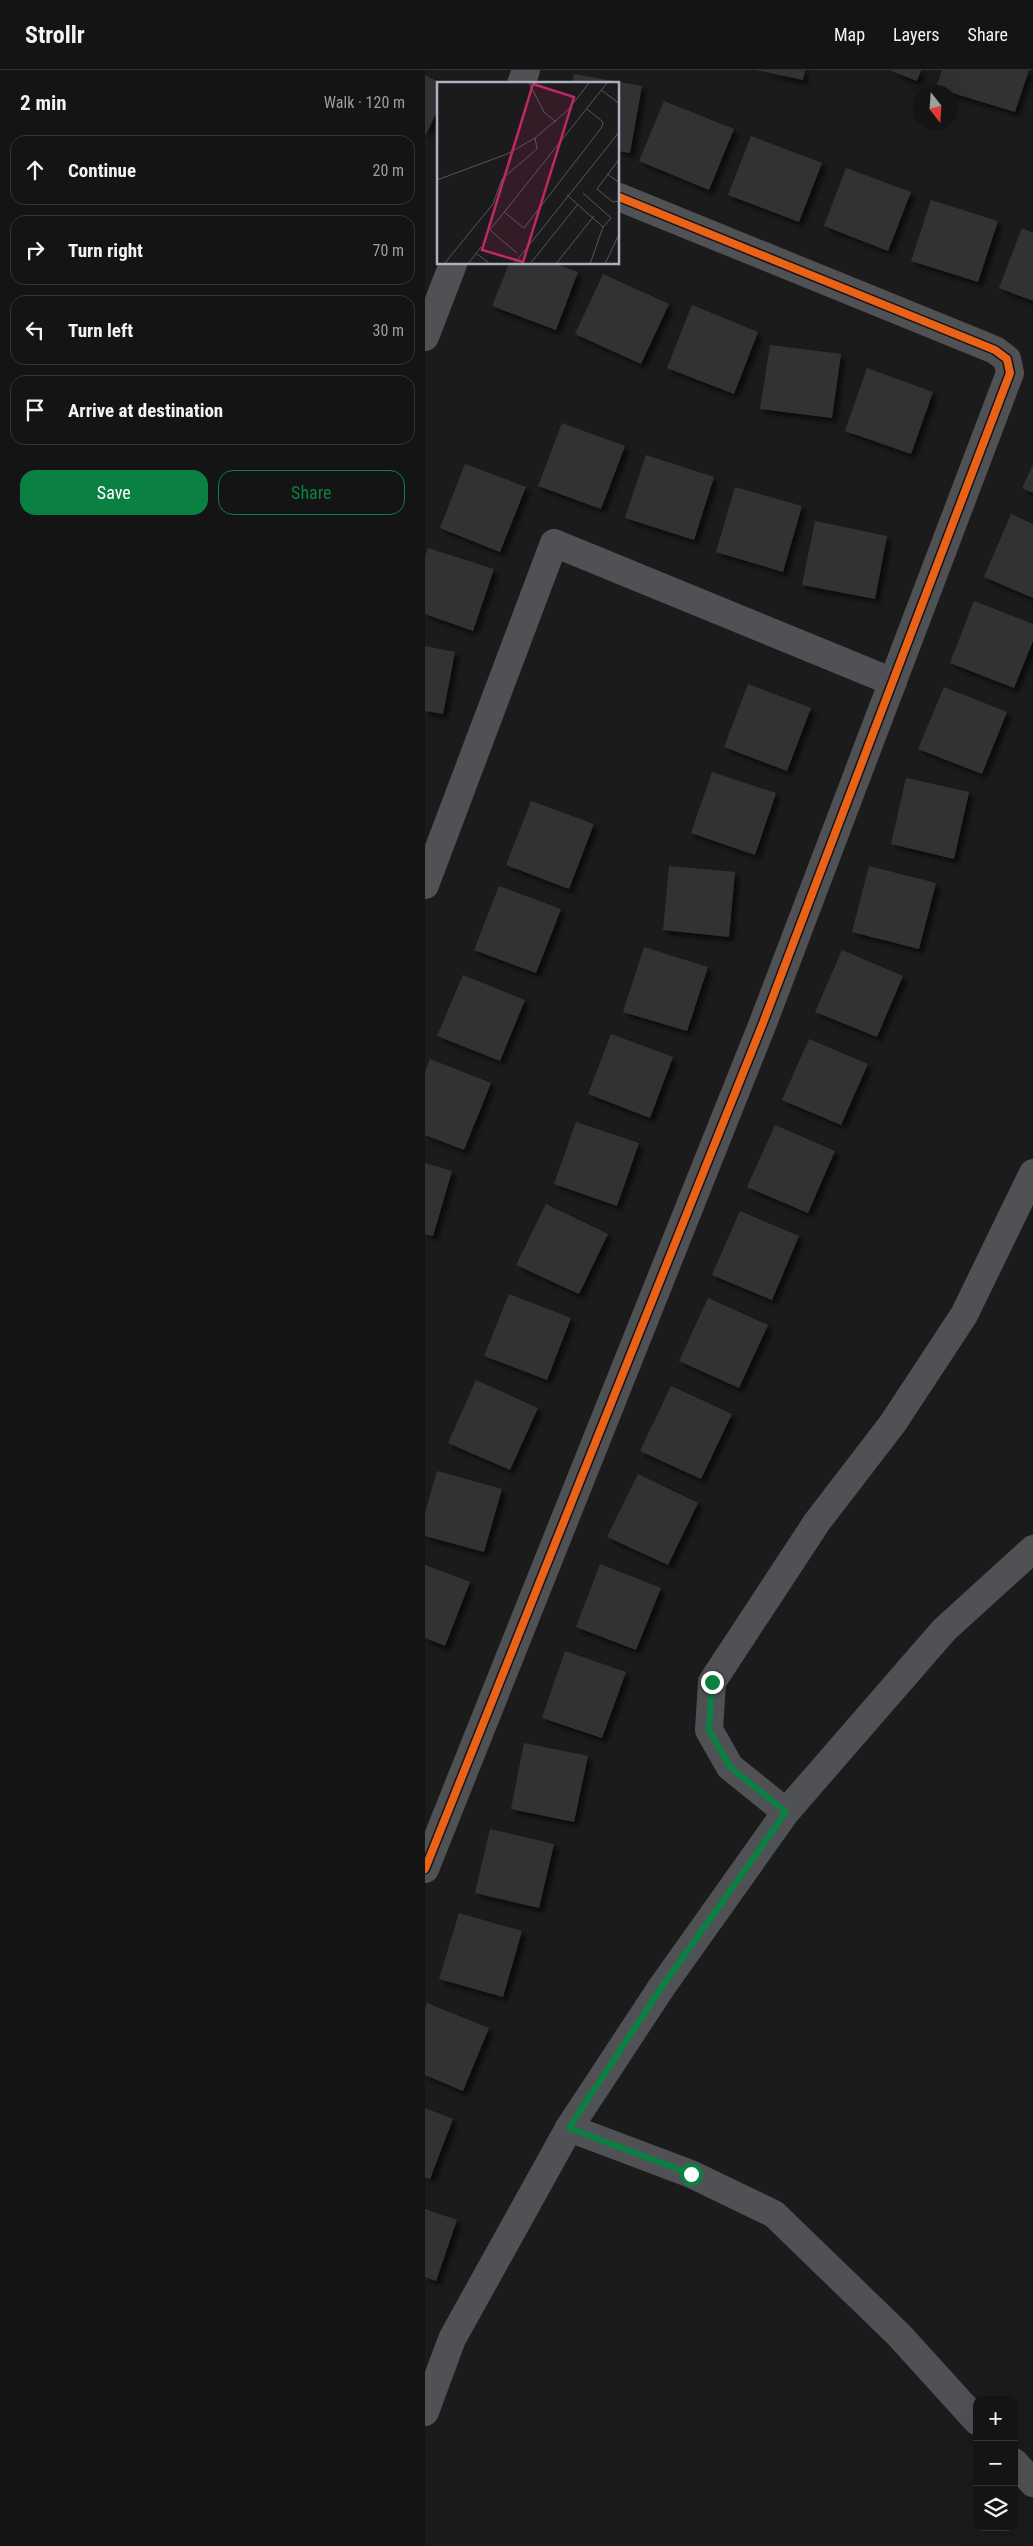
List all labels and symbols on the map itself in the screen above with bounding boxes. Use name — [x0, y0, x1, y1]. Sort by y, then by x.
inset map — [437, 82, 620, 265]
north arrow — [913, 85, 958, 130]
route end — [701, 1671, 724, 1694]
route start — [680, 2163, 703, 2186]

